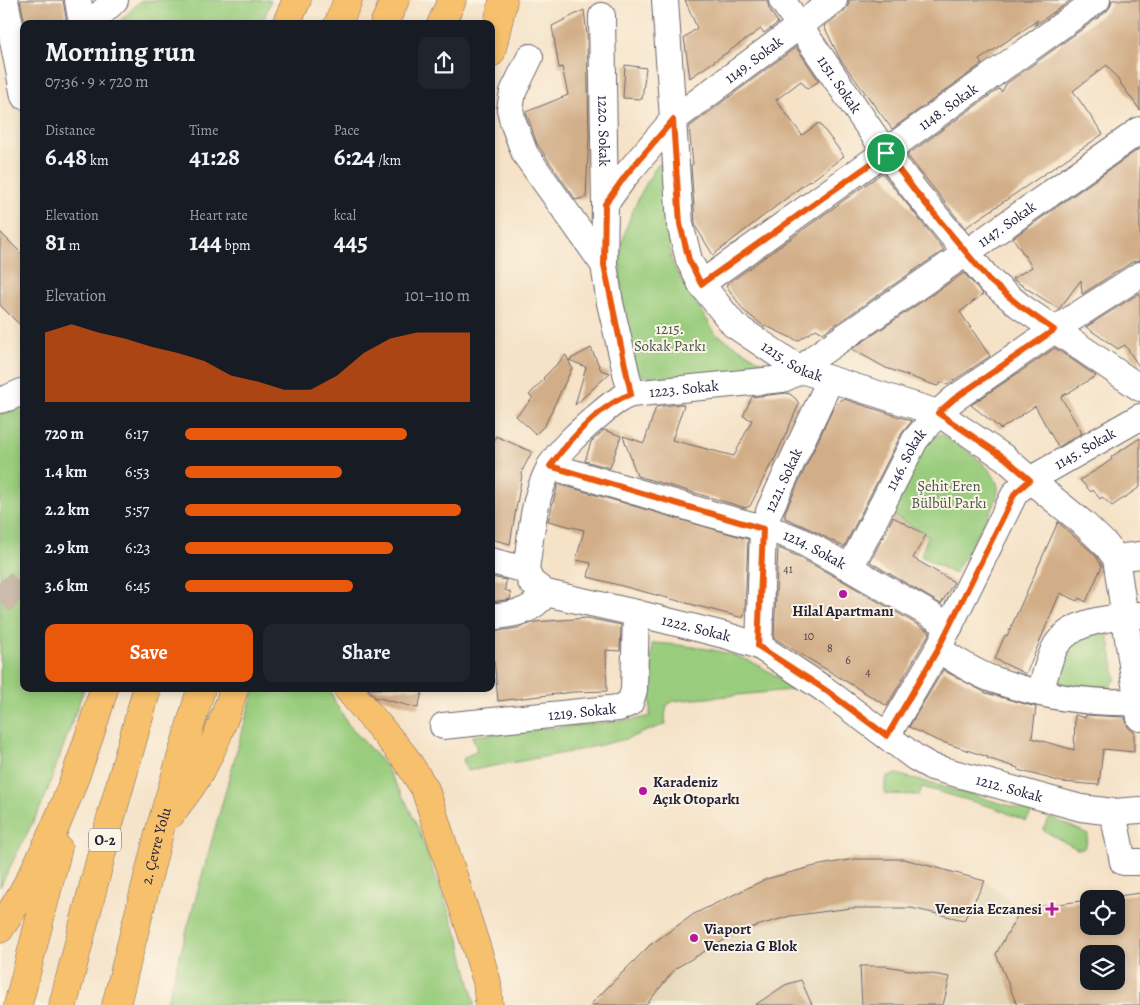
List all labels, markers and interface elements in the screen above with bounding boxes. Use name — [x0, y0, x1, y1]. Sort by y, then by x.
street label: 1149. Sokak — [721, 31, 787, 88]
text: Morning run — [45, 33, 195, 71]
button: share — [418, 37, 470, 89]
street label: 1151. Sokak — [813, 51, 866, 118]
text: 07:36 · 9 × 720 m — [45, 71, 149, 93]
street label: 1148. Sokak — [914, 78, 982, 135]
street label: 1220. Sokak — [593, 95, 614, 167]
text: Distance — [45, 121, 95, 140]
text: Time — [189, 121, 218, 140]
text: Pace — [334, 121, 360, 140]
pin — [865, 132, 907, 174]
icon: arrive — [872, 139, 900, 167]
text: 6.48 — [45, 140, 87, 174]
text: 41:28 — [189, 140, 240, 174]
text: 6:24 — [334, 140, 375, 174]
text: km — [87, 151, 109, 170]
text: /km — [375, 151, 401, 170]
street label: 1147. Sokak — [973, 196, 1041, 252]
text: Elevation — [45, 206, 99, 225]
text: Heart rate — [189, 206, 248, 225]
text: kcal — [334, 206, 356, 225]
text: 81 — [45, 225, 66, 259]
text: 144 — [189, 225, 222, 259]
text: 445 — [334, 225, 368, 259]
text: m — [66, 236, 80, 255]
text: bpm — [222, 236, 251, 255]
text: Elevation — [45, 285, 106, 307]
text: 101–110 m — [405, 285, 470, 307]
park label: 1215. Sokak Parkı — [634, 319, 706, 356]
street label: 1215. Sokak — [757, 336, 826, 386]
street label: 1223. Sokak — [648, 375, 720, 402]
text: 720 m — [45, 423, 84, 445]
text: 6:17 — [125, 423, 148, 445]
street label: 1145. Sokak — [1051, 423, 1120, 474]
street label: 1146. Sokak — [881, 424, 931, 494]
street label: 1221. Sokak — [760, 444, 807, 516]
text: 1.4 km — [45, 461, 87, 483]
text: 6:53 — [125, 461, 150, 483]
park label: Şehit Eren Bülbül Parkı — [911, 476, 987, 513]
text: 2.2 km — [45, 499, 89, 521]
text: 5:57 — [125, 499, 149, 521]
street label: 1214. Sokak — [780, 525, 850, 574]
text: 2.9 km — [45, 537, 89, 559]
text: 6:23 — [125, 537, 150, 559]
house number: 41 — [783, 561, 793, 577]
text: 3.6 km — [45, 575, 88, 597]
text: 6:45 — [125, 575, 150, 597]
marker: Hilal Apartmanı — [837, 588, 849, 600]
place label: Hilal Apartmanı — [792, 601, 894, 621]
street label: 1222. Sokak — [660, 610, 733, 646]
button: Save — [45, 624, 253, 682]
button: Share — [263, 624, 470, 682]
house number: 10 — [804, 628, 814, 644]
house number: 8 — [827, 640, 833, 656]
house number: 6 — [845, 652, 851, 668]
house number: 4 — [865, 664, 871, 680]
street label: 1219. Sokak — [547, 698, 618, 725]
street label: 1212. Sokak — [974, 770, 1046, 807]
place label: Karadeniz Açık Otoparkı — [652, 772, 740, 809]
marker: Karadeniz Açık Otoparkı — [637, 785, 649, 797]
street label: 2. Çevre Yolu — [136, 804, 176, 887]
road number: O-2 — [89, 828, 121, 852]
map controls — [1080, 890, 1125, 990]
button: locate — [1080, 890, 1125, 935]
place label: Venezia Eczanesi — [934, 899, 1043, 919]
marker: Venezia Eczanesi — [1046, 903, 1058, 915]
place label: Viaport Venezia G Blok — [703, 919, 797, 956]
marker: Viaport Venezia G Blok — [688, 932, 700, 944]
button: layers — [1080, 945, 1125, 990]

